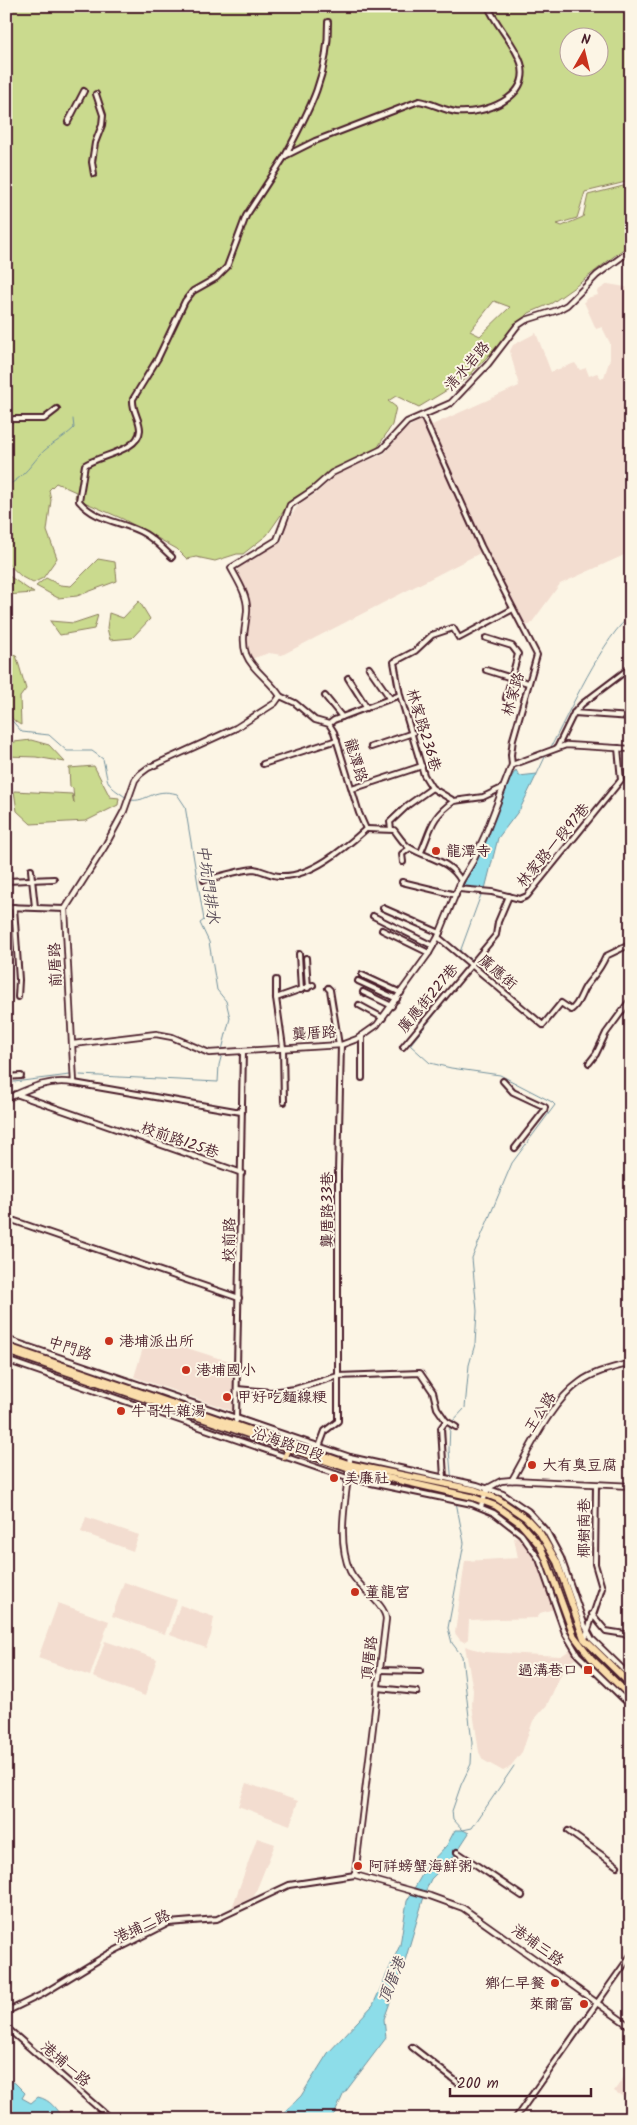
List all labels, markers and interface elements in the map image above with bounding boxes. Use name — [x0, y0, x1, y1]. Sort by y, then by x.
north arrow — [560, 28, 610, 78]
text: N — [580, 29, 592, 52]
street label: 清水岩路 — [439, 336, 496, 397]
street label: 林家路 — [496, 669, 532, 719]
street label: 林家路236巷 — [399, 686, 447, 775]
street label: 龍潭路 — [337, 735, 373, 785]
street label: 林家路一段97巷 — [511, 798, 596, 893]
place label: 龍潭寺 — [446, 840, 491, 864]
water label: 中坑門排水 — [190, 843, 226, 927]
marker: 龍潭寺 — [430, 845, 442, 857]
street label: 前厝路 — [43, 942, 69, 988]
street label: 廣應街 — [472, 949, 522, 996]
street label: 廣應街227巷 — [392, 959, 465, 1039]
street label: 龔厝路 — [291, 1020, 337, 1048]
street label: 校前路125巷 — [137, 1116, 222, 1166]
street label: 龔厝路33巷 — [316, 1171, 340, 1249]
street label: 校前路 — [218, 1217, 242, 1263]
street label: 中門路 — [44, 1330, 95, 1368]
place label: 港埔派出所 — [119, 1330, 194, 1354]
marker: 港埔派出所 — [103, 1335, 115, 1347]
place label: 港埔國小 — [196, 1359, 256, 1383]
marker: 港埔國小 — [180, 1364, 192, 1376]
place label: 甲好吃麵線粳 — [237, 1386, 327, 1410]
street label: 王公路 — [519, 1387, 563, 1438]
marker: 甲好吃麵線粳 — [221, 1391, 233, 1403]
place label: 牛哥牛雜湯 — [131, 1400, 206, 1424]
marker: 牛哥牛雜湯 — [115, 1405, 127, 1417]
street label: 沿海路四段 — [248, 1421, 327, 1469]
place label: 大有臭豆腐 — [542, 1454, 617, 1478]
marker: 大有臭豆腐 — [526, 1459, 538, 1471]
place label: 美廉社 — [344, 1467, 389, 1491]
marker: 美廉社 — [328, 1472, 340, 1484]
street label: 椰樹南巷 — [573, 1498, 597, 1558]
place label: 董龍宮 — [365, 1581, 410, 1605]
marker: 董龍宮 — [349, 1586, 361, 1598]
street label: 頂厝路 — [355, 1634, 385, 1682]
place label: 過溝巷口 — [518, 1659, 578, 1683]
marker: 過溝巷口 — [582, 1664, 594, 1676]
place label: 阿祥螃蟹海鮮粥 — [368, 1855, 473, 1879]
marker: 阿祥螃蟹海鮮粥 — [352, 1860, 364, 1872]
street label: 港埔二路 — [110, 1904, 175, 1950]
street label: 港埔三路 — [506, 1918, 569, 1973]
water label: 頂厝港 — [372, 1952, 414, 2008]
place label: 鄉仁早餐 — [485, 1972, 545, 1996]
marker: 鄉仁早餐 — [549, 1977, 561, 1989]
place label: 萊爾富 — [529, 1993, 574, 2017]
marker: 萊爾富 — [578, 1998, 590, 2010]
street label: 港埔一路 — [35, 2036, 96, 2093]
scale bar — [450, 2065, 591, 2097]
text: 200 m — [457, 2072, 499, 2096]

